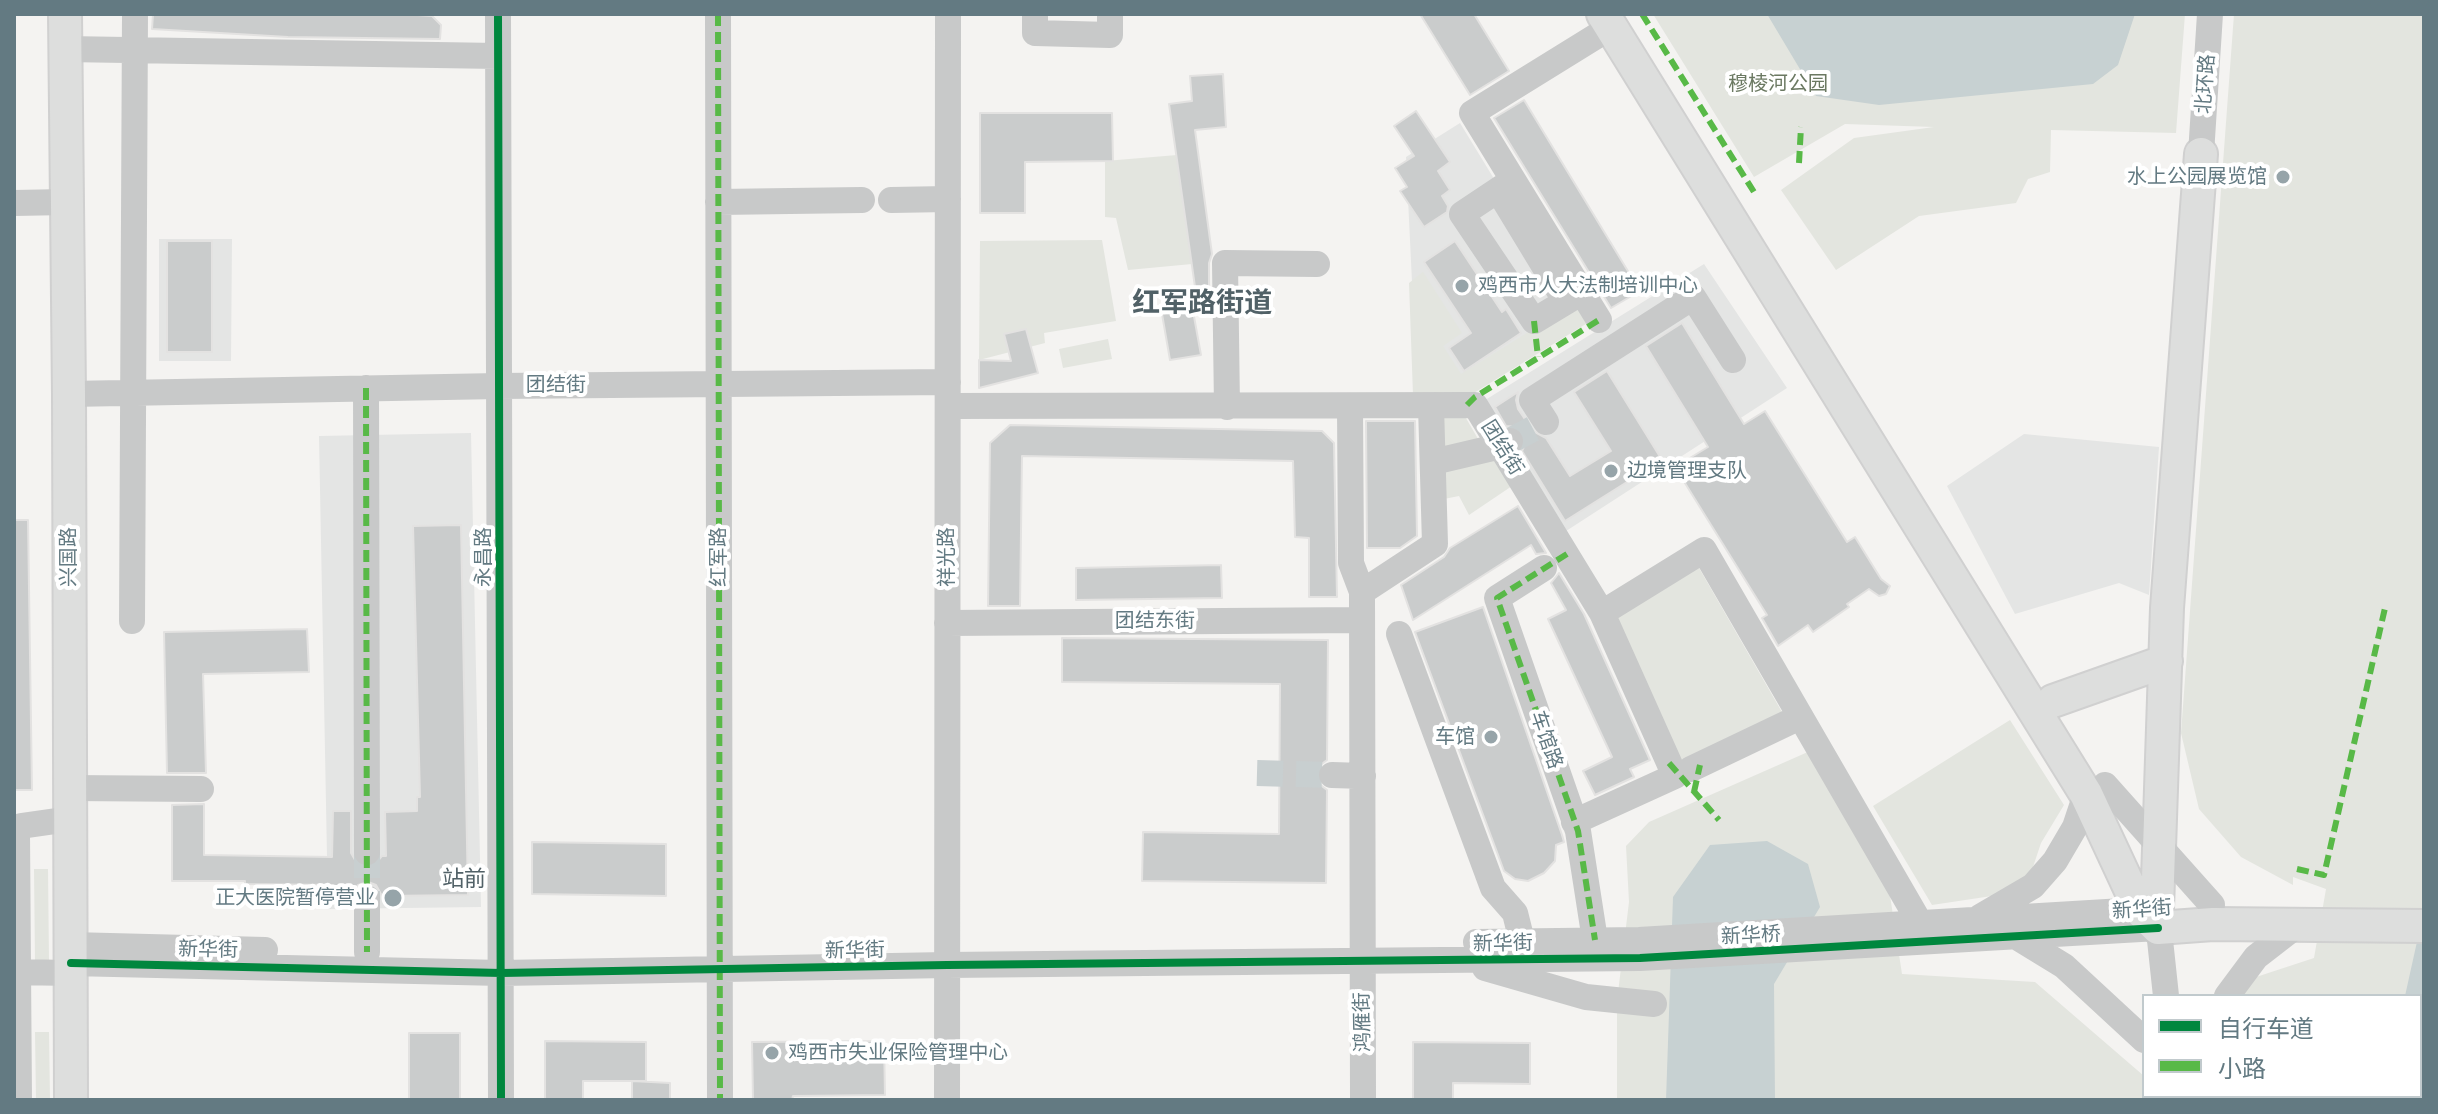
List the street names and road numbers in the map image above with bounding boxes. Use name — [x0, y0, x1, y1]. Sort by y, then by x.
street label: 北环路 — [2192, 53, 2220, 115]
street label: 团结街 — [526, 373, 586, 397]
street label: 团结街 — [1476, 416, 1528, 480]
street label: 兴国路 — [57, 527, 81, 587]
street label: 永昌路 — [472, 527, 496, 587]
street label: 红军路 — [707, 527, 731, 587]
street label: 祥光路 — [935, 527, 959, 587]
street label: 团结东街 — [1115, 609, 1195, 633]
street label: 车馆路 — [1525, 708, 1567, 772]
street label: 新华街 — [2111, 896, 2173, 924]
street label: 新华桥 — [1720, 922, 1782, 950]
street label: 新华街 — [1473, 931, 1533, 957]
street label: 新华街 — [178, 937, 238, 963]
street label: 新华街 — [825, 938, 885, 964]
street label: 鸿雁街 — [1350, 992, 1376, 1052]

